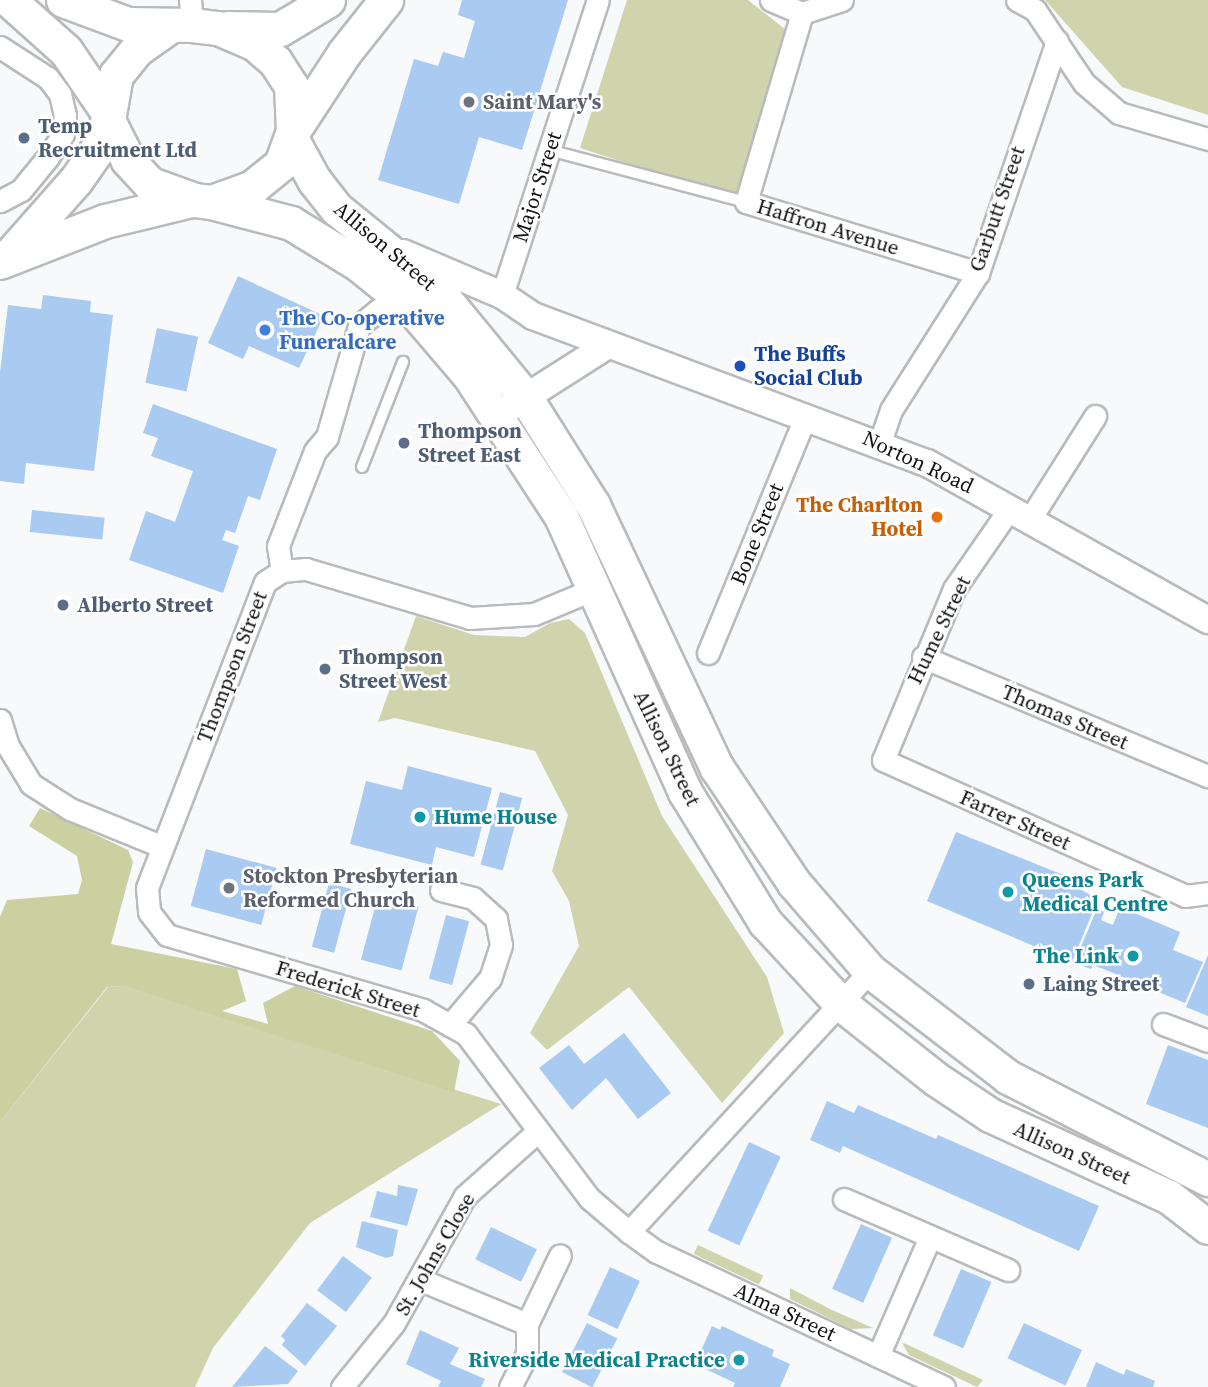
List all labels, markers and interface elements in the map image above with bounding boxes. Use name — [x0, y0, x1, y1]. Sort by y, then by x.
place label: Saint Mary's — [483, 89, 601, 115]
marker: Saint Mary's — [461, 94, 477, 110]
place label: Temp Recruitment Ltd — [38, 113, 197, 163]
street label: Major Street — [507, 129, 567, 245]
marker: Temp Recruitment Ltd — [16, 130, 32, 146]
street label: Garbutt Street — [964, 143, 1030, 275]
street label: Haffron Avenue — [754, 193, 902, 261]
street label: Allison Street — [329, 196, 441, 296]
place label: The Co-operative Funeralcare — [279, 305, 445, 355]
marker: The Co-operative Funeralcare — [257, 322, 273, 338]
place label: The Buffs Social Club — [754, 341, 863, 391]
marker: The Buffs Social Club — [732, 358, 748, 374]
place label: Thompson Street East — [418, 418, 522, 468]
street label: Norton Road — [858, 425, 978, 499]
marker: Thompson Street East — [396, 435, 412, 451]
street label: Bone Street — [725, 480, 789, 588]
place label: The Charlton Hotel — [796, 492, 923, 542]
marker: The Charlton Hotel — [929, 509, 945, 525]
street label: Hume Street — [902, 572, 976, 688]
street label: Thompson Street — [192, 588, 272, 746]
place label: Alberto Street — [77, 592, 213, 618]
marker: Alberto Street — [55, 597, 71, 613]
place label: Thompson Street West — [339, 644, 448, 694]
marker: Thompson Street West — [317, 661, 333, 677]
street label: Thomas Street — [998, 679, 1132, 755]
street label: Allison Street — [628, 686, 706, 810]
street label: Farrer Street — [956, 784, 1074, 856]
place label: Hume House — [434, 804, 557, 830]
marker: Hume House — [412, 809, 428, 825]
place label: Stockton Presbyterian Reformed Church — [243, 863, 458, 913]
place label: Queens Park Medical Centre — [1022, 867, 1168, 917]
marker: Stockton Presbyterian Reformed Church — [221, 880, 237, 896]
marker: Queens Park Medical Centre — [1000, 884, 1016, 900]
place label: The Link — [1033, 943, 1119, 969]
marker: The Link — [1125, 948, 1141, 964]
street label: Frederick Street — [273, 955, 423, 1023]
place label: Laing Street — [1043, 971, 1159, 997]
marker: Laing Street — [1021, 976, 1037, 992]
street label: Allison Street — [1010, 1116, 1134, 1190]
street label: St. Johns Close — [390, 1188, 480, 1320]
street label: Alma Street — [730, 1278, 840, 1346]
place label: Riverside Medical Practice — [468, 1347, 725, 1373]
marker: Riverside Medical Practice — [731, 1352, 747, 1368]

